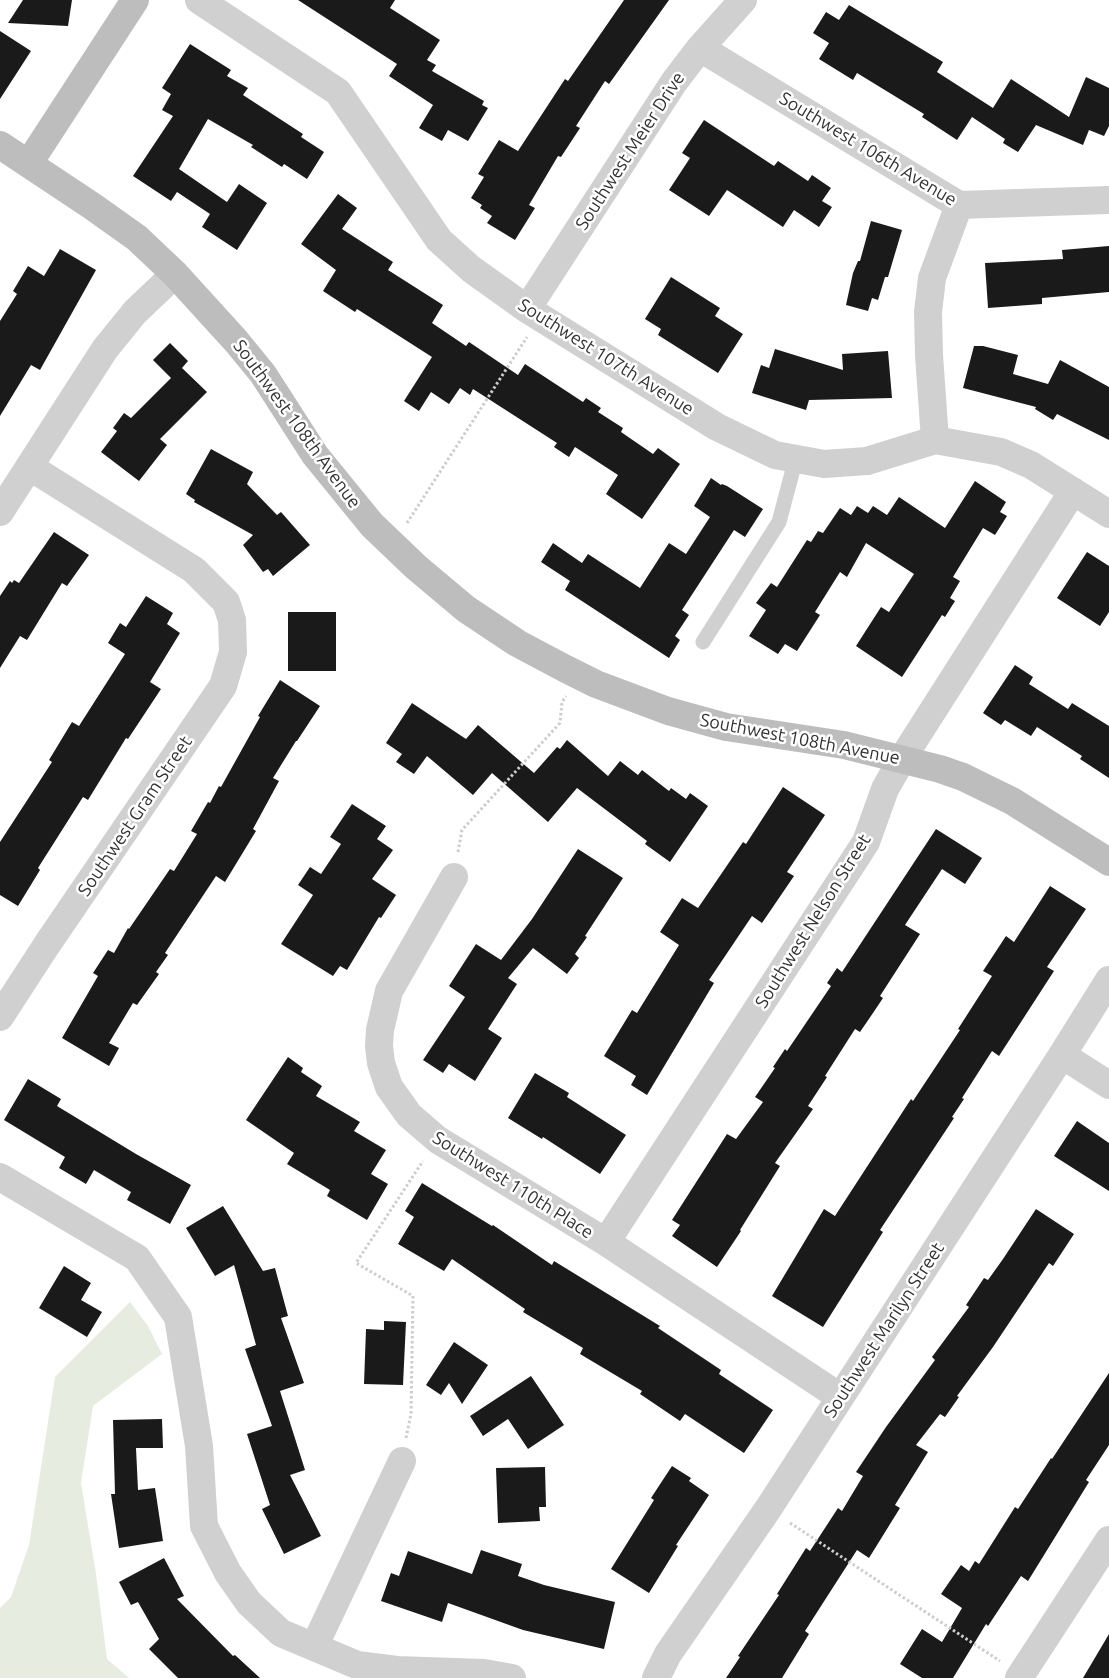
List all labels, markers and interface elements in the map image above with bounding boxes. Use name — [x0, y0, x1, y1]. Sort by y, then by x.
street label: Southwest Meier Drive — [571, 68, 689, 234]
street label: Southwest 106th Avenue — [775, 87, 961, 211]
street label: Southwest 107th Avenue — [514, 294, 698, 420]
street label: Southwest 108th Avenue — [229, 336, 365, 512]
street label: Southwest 108th Avenue — [698, 709, 902, 769]
street label: Southwest Gram Street — [73, 732, 197, 900]
street label: Southwest Nelson Street — [751, 830, 875, 1012]
street label: Southwest 110th Place — [429, 1127, 597, 1243]
street label: Southwest Marilyn Street — [819, 1238, 949, 1422]

